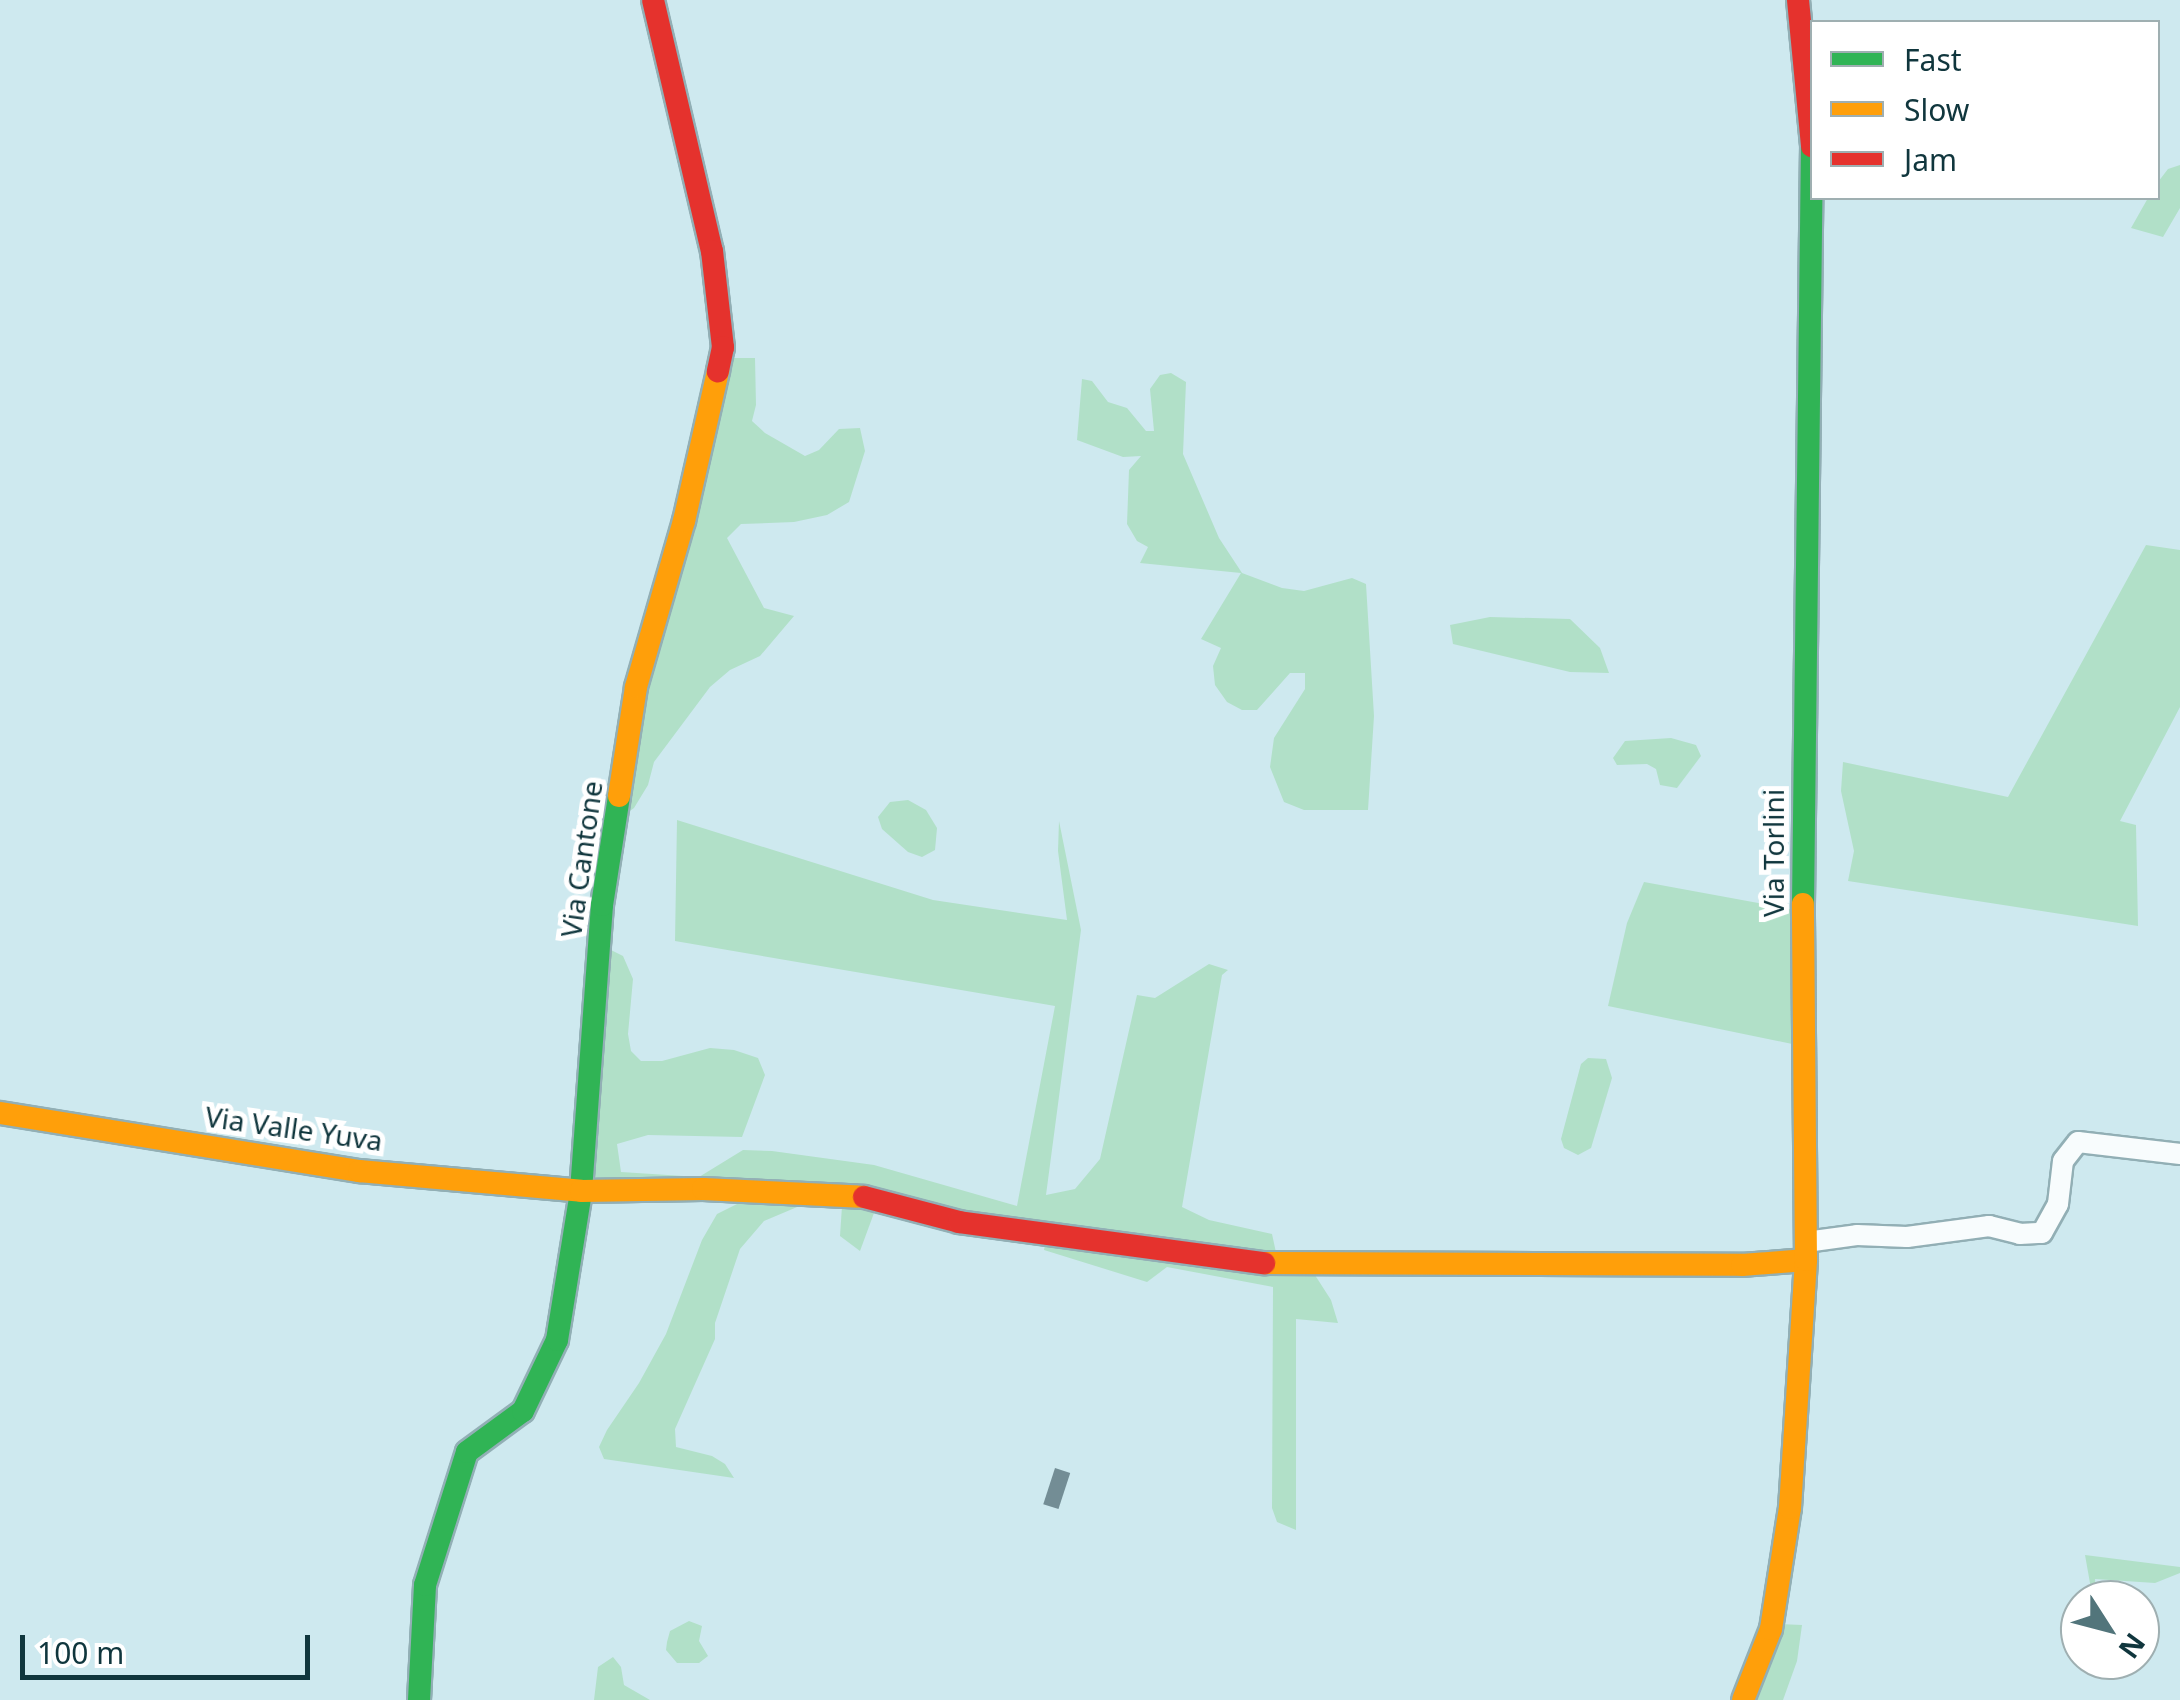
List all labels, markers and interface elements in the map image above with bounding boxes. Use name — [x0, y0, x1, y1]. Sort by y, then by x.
legend — [1810, 20, 2160, 200]
text: Fast — [1904, 39, 1962, 80]
text: Slow — [1904, 89, 1969, 130]
text: Jam — [1904, 139, 1957, 180]
street label: Via Cantone — [553, 778, 609, 940]
street label: Via Torlini — [1756, 789, 1790, 917]
street label: Via Valle Yuva — [203, 1099, 385, 1157]
north arrow — [2060, 1580, 2160, 1680]
scale bar — [25, 1615, 315, 1677]
text: N — [2111, 1626, 2155, 1667]
text: 100 m — [37, 1632, 124, 1673]

